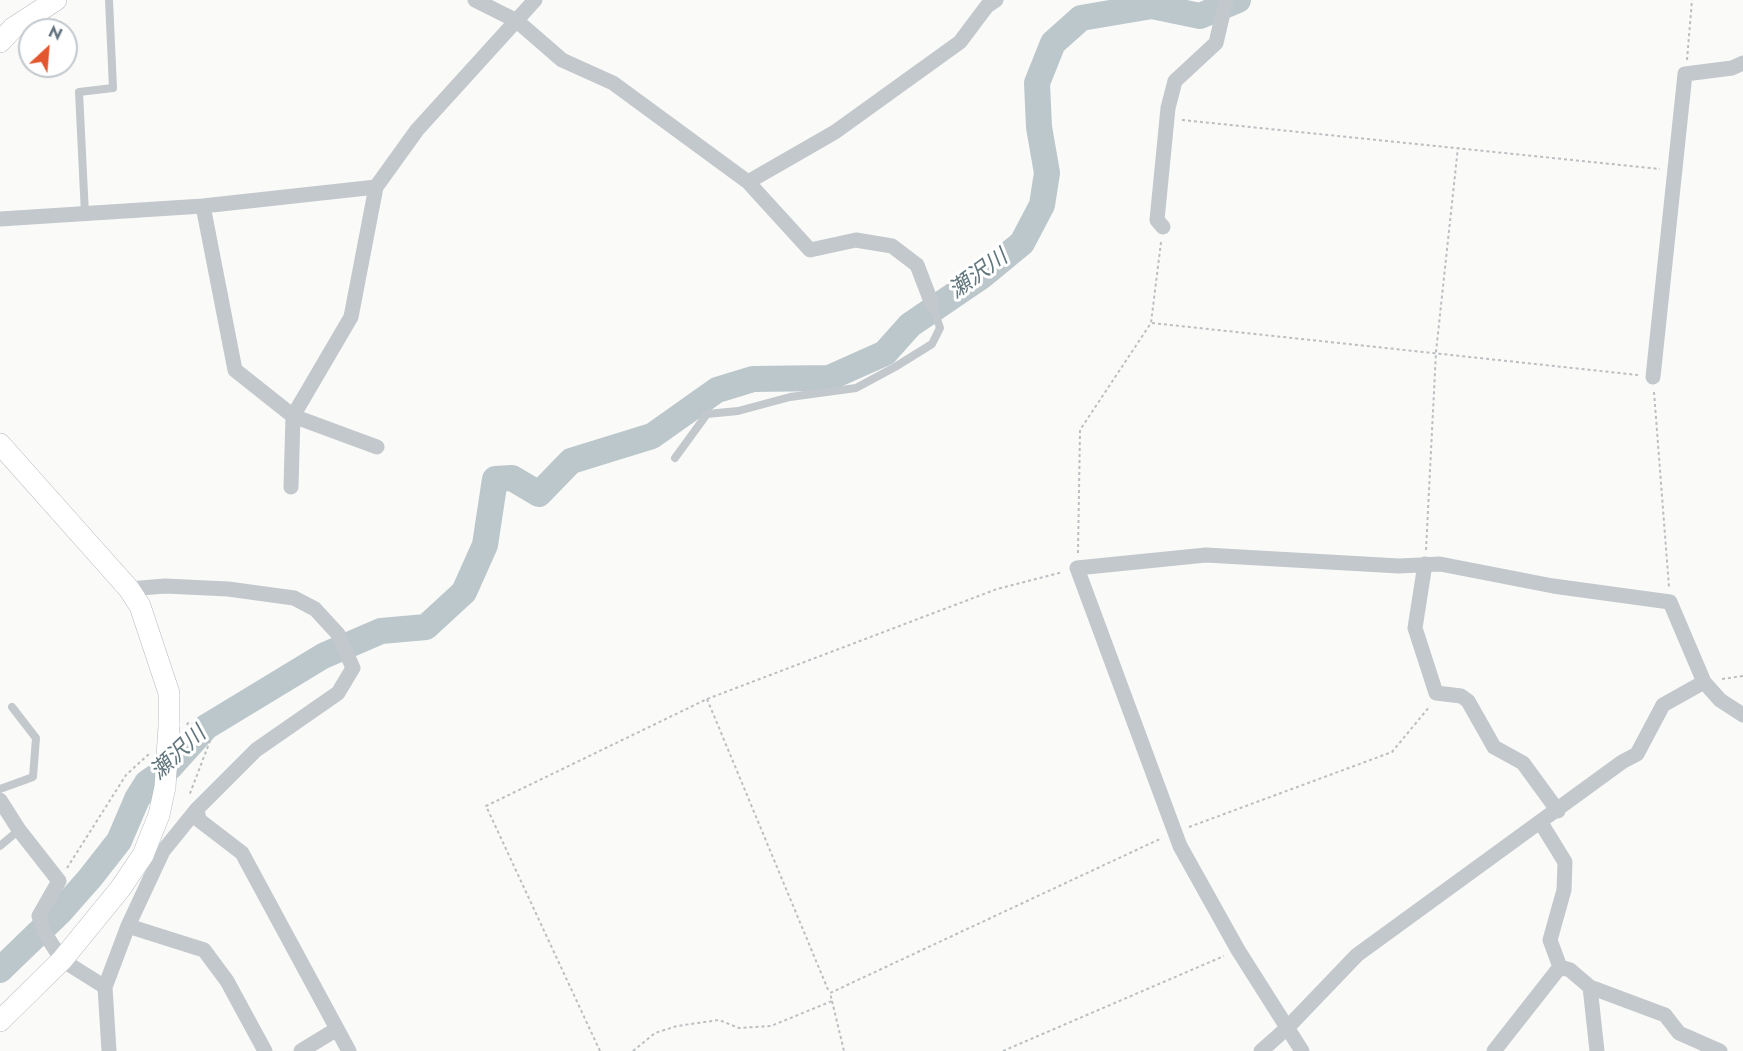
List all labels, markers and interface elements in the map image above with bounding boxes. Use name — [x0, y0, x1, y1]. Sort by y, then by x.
north arrow — [18, 18, 78, 78]
text: N — [44, 20, 66, 46]
water label: 瀬沢川 — [945, 245, 1013, 305]
water label: 瀬沢川 — [146, 722, 212, 786]

